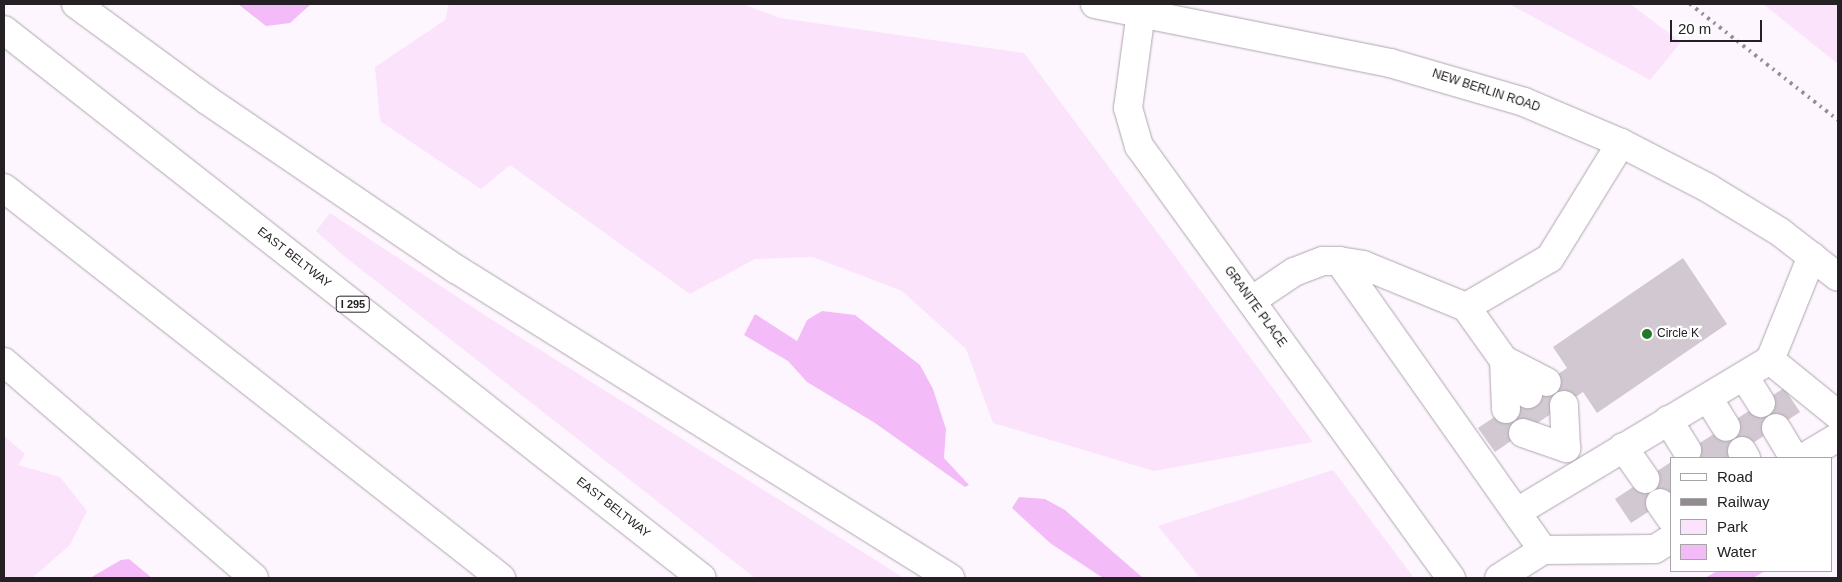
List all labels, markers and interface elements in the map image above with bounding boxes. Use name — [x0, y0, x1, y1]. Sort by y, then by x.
scale bar — [1672, 10, 1764, 42]
text: 20 m — [1678, 20, 1711, 37]
street label: NEW BERLIN ROAD — [1430, 67, 1542, 115]
street label: EAST BELTWAY — [254, 225, 334, 291]
street label: GRANITE PLACE — [1221, 264, 1289, 350]
road number: I 295 — [336, 296, 370, 312]
place label: Circle K — [1657, 327, 1699, 341]
marker: Circle K — [1641, 328, 1653, 340]
legend — [1670, 457, 1832, 572]
text: Road — [1717, 468, 1753, 485]
street label: EAST BELTWAY — [573, 475, 653, 541]
text: Railway — [1717, 493, 1770, 510]
text: Park — [1717, 518, 1748, 535]
text: Water — [1717, 543, 1756, 560]

